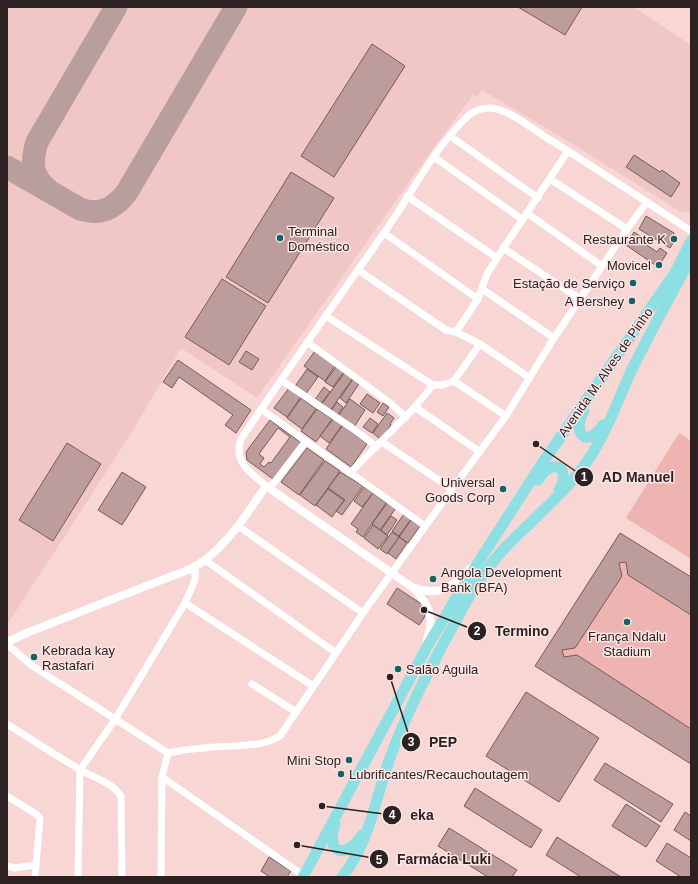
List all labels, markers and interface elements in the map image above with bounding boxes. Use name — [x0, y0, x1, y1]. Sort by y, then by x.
place label: Terminal Doméstico — [288, 224, 349, 254]
place label: Restaurante K — [583, 232, 666, 247]
marker: Terminal Doméstico — [275, 233, 285, 243]
marker: Restaurante K — [669, 234, 679, 244]
place label: Movicel — [607, 258, 651, 273]
marker: Movicel — [654, 260, 664, 270]
place label: Estação de Serviço — [513, 276, 625, 291]
marker: Estação de Serviço — [628, 278, 638, 288]
place label: A Bershey — [565, 294, 624, 309]
marker: A Bershey — [627, 296, 637, 306]
street label: Avenida M. Alves de Pinho — [555, 305, 656, 440]
callout: AD Manuel — [574, 464, 682, 490]
text: AD Manuel — [602, 469, 674, 485]
text: 1 — [581, 470, 588, 484]
place label: Universal Goods Corp — [425, 475, 495, 505]
marker: Universal Goods Corp — [498, 484, 508, 494]
place label: Angola Development Bank (BFA) — [441, 565, 562, 595]
marker: Angola Development Bank (BFA) — [428, 574, 438, 584]
marker: França Ndalu Stadium — [622, 617, 632, 627]
callout: Termino — [467, 618, 557, 644]
text: Termino — [495, 623, 549, 639]
text: 2 — [474, 624, 481, 638]
place label: França Ndalu Stadium — [588, 629, 666, 659]
place label: Kebrada kay Rastafari — [42, 643, 115, 673]
marker: Kebrada kay Rastafari — [29, 652, 39, 662]
place label: Salão Aguila — [406, 662, 479, 677]
marker: Salão Aguila — [393, 664, 403, 674]
callout: PEP — [401, 729, 465, 755]
text: PEP — [429, 734, 457, 750]
text: 3 — [408, 735, 415, 749]
place label: Mini Stop — [287, 753, 341, 768]
marker: Mini Stop — [344, 755, 354, 765]
place label: Lubrificantes/Recauchoutagem — [349, 767, 528, 782]
marker: Lubrificantes/Recauchoutagem — [336, 769, 346, 779]
callout: eka — [382, 802, 442, 828]
text: eka — [410, 807, 434, 823]
text: 4 — [389, 808, 396, 822]
callout: Farmácia Luki — [369, 846, 499, 872]
text: Farmácia Luki — [397, 851, 491, 867]
text: 5 — [376, 853, 383, 867]

